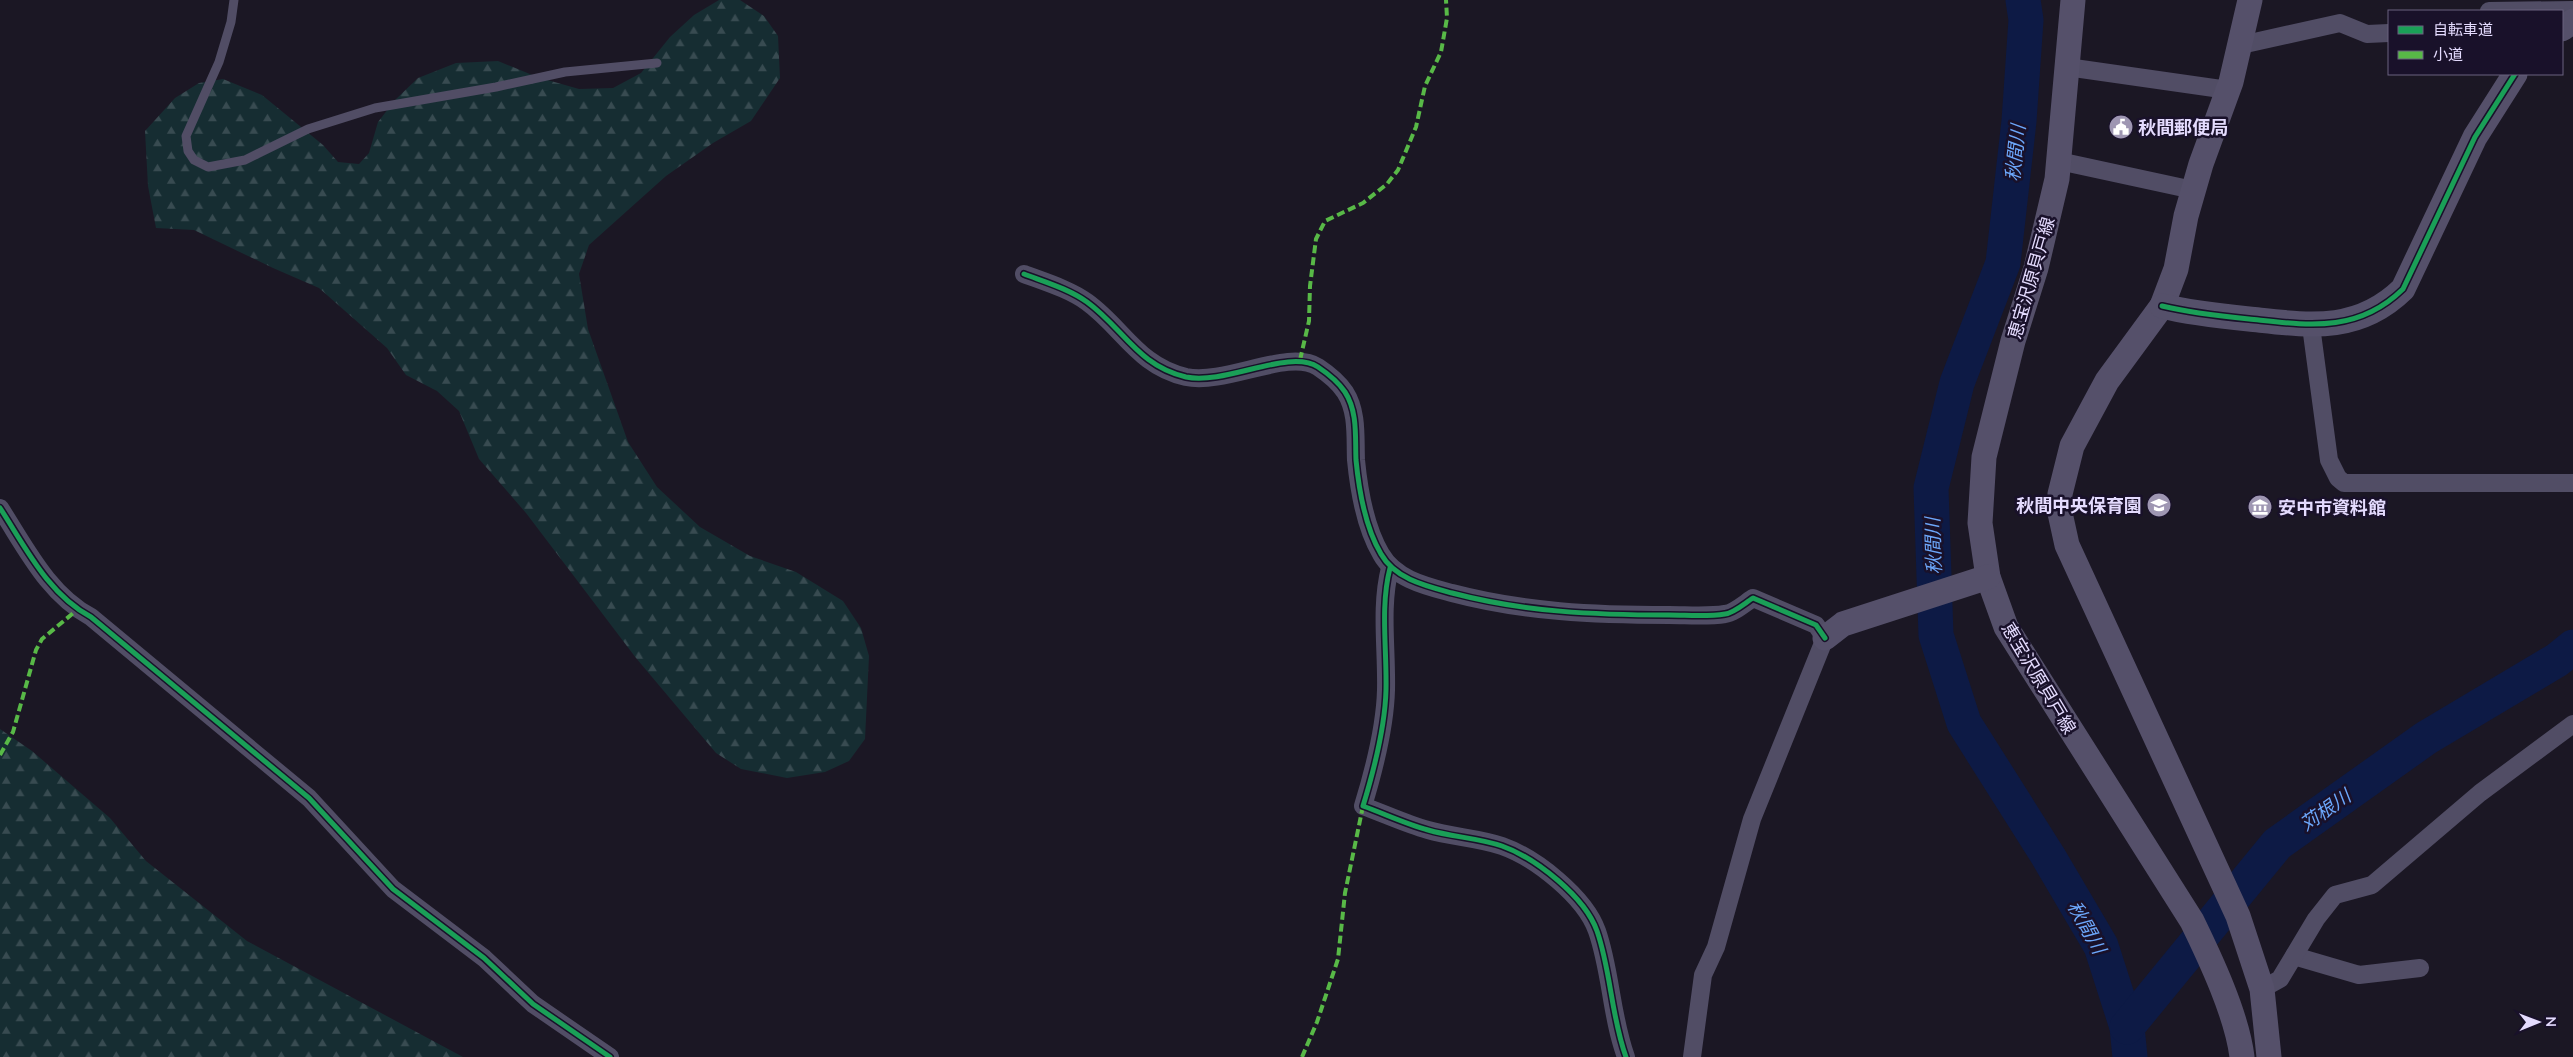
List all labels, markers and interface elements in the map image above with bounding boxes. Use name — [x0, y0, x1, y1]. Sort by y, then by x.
legend — [2388, 10, 2563, 75]
text: 自転車道 — [2433, 20, 2493, 39]
text: 小道 — [2433, 45, 2463, 64]
public building icon: 秋間郵便局 — [2108, 114, 2134, 140]
place label: 秋間郵便局 — [2138, 116, 2228, 139]
water label: 秋間川 — [2000, 121, 2030, 183]
street label: 恵宝沢原貝戸線 — [2003, 214, 2059, 342]
school or university icon: 秋間中央保育園 — [2146, 492, 2172, 518]
place label: 秋間中央保育園 — [2016, 494, 2142, 517]
museum icon: 安中市資料館 — [2247, 494, 2273, 520]
place label: 安中市資料館 — [2278, 496, 2386, 519]
water label: 秋間川 — [1920, 515, 1946, 575]
street label: 恵宝沢原貝戸線 — [1997, 618, 2081, 738]
water label: 苅根川 — [2295, 783, 2357, 836]
water label: 秋間川 — [2063, 896, 2112, 959]
north arrow — [2513, 997, 2563, 1047]
text: N — [2542, 1016, 2560, 1027]

